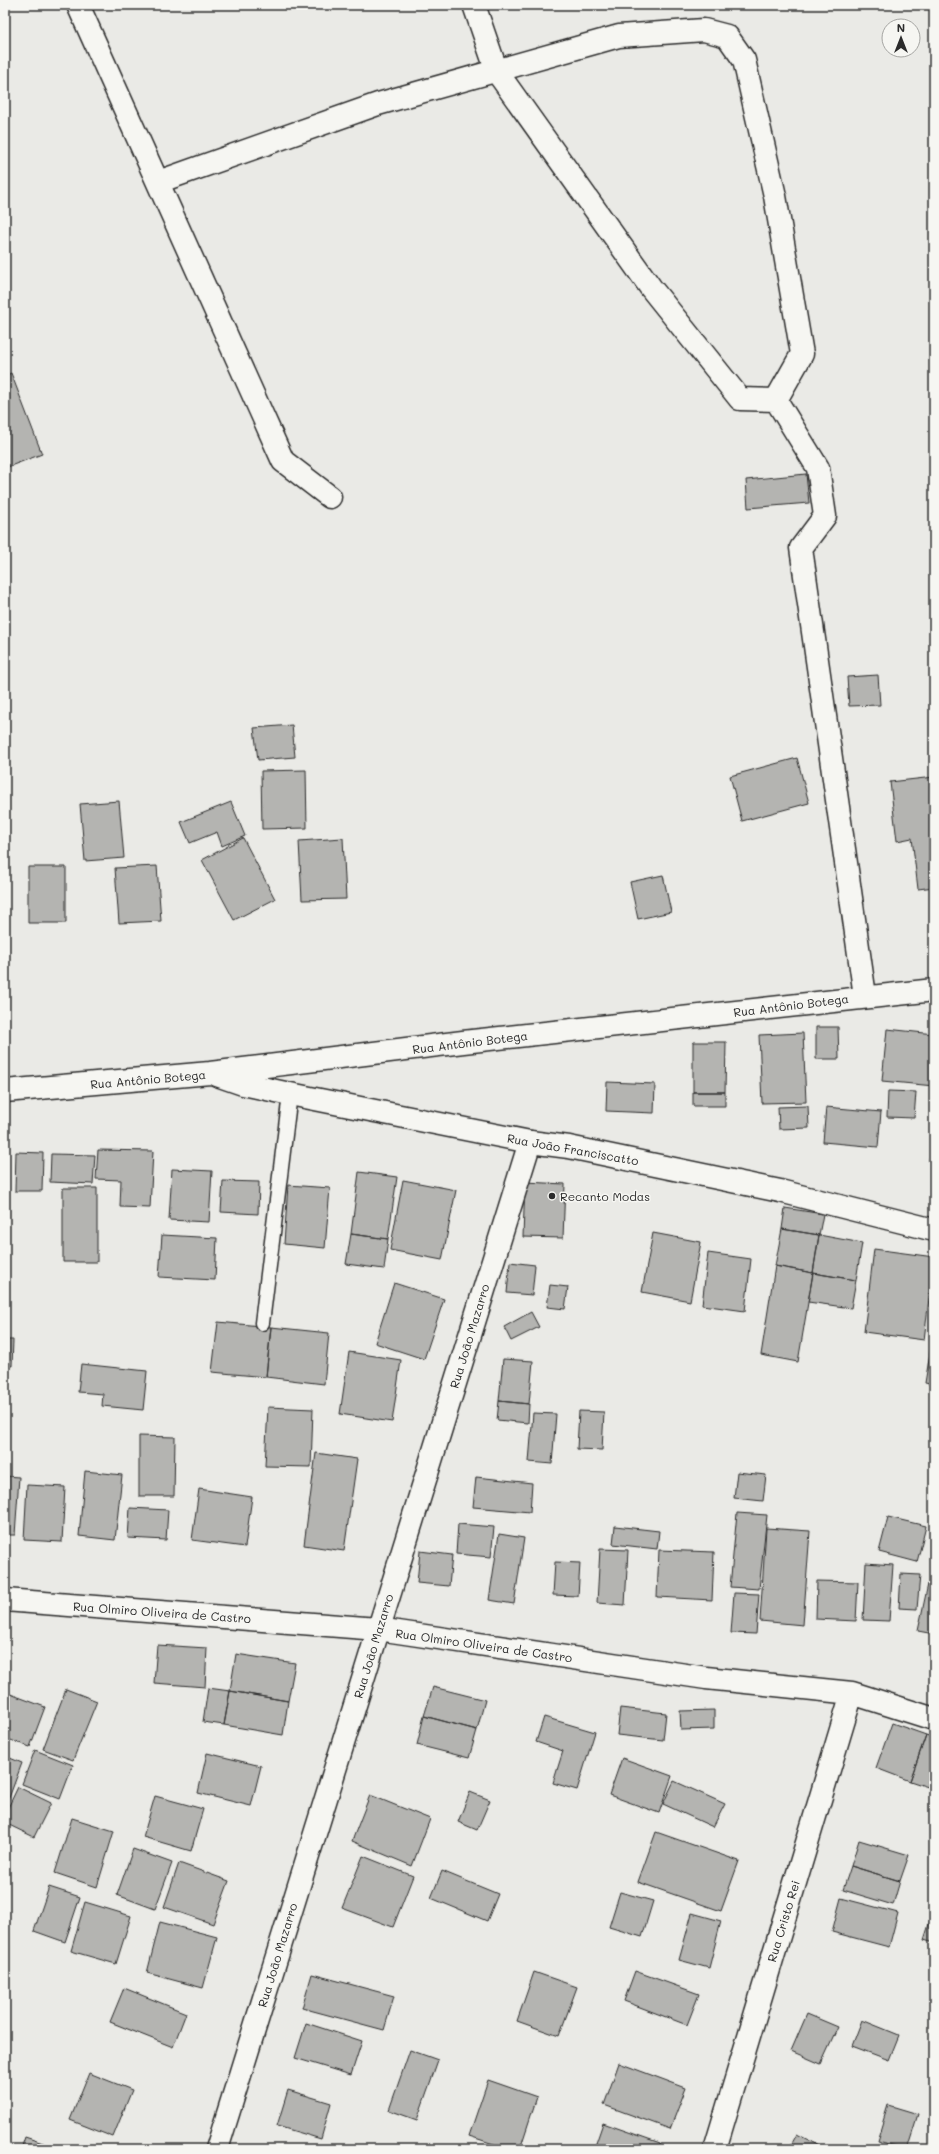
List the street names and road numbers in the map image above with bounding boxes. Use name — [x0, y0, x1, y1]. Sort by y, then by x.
street label: Rua Antônio Botega — [732, 990, 850, 1020]
street label: Rua Antônio Botega — [411, 1027, 529, 1057]
street label: Rua Antônio Botega — [90, 1066, 206, 1092]
street label: Rua João Franciscatto — [506, 1130, 640, 1168]
street label: Rua João Mazarro — [446, 1282, 492, 1390]
street label: Rua João Mazarro — [350, 1592, 396, 1700]
street label: Rua Olmiro Oliveira de Castro — [72, 1598, 252, 1626]
street label: Rua Olmiro Oliveira de Castro — [395, 1625, 573, 1665]
street label: Rua Cristo Rei — [763, 1878, 803, 1964]
street label: Rua João Mazarro — [254, 1901, 300, 2009]

